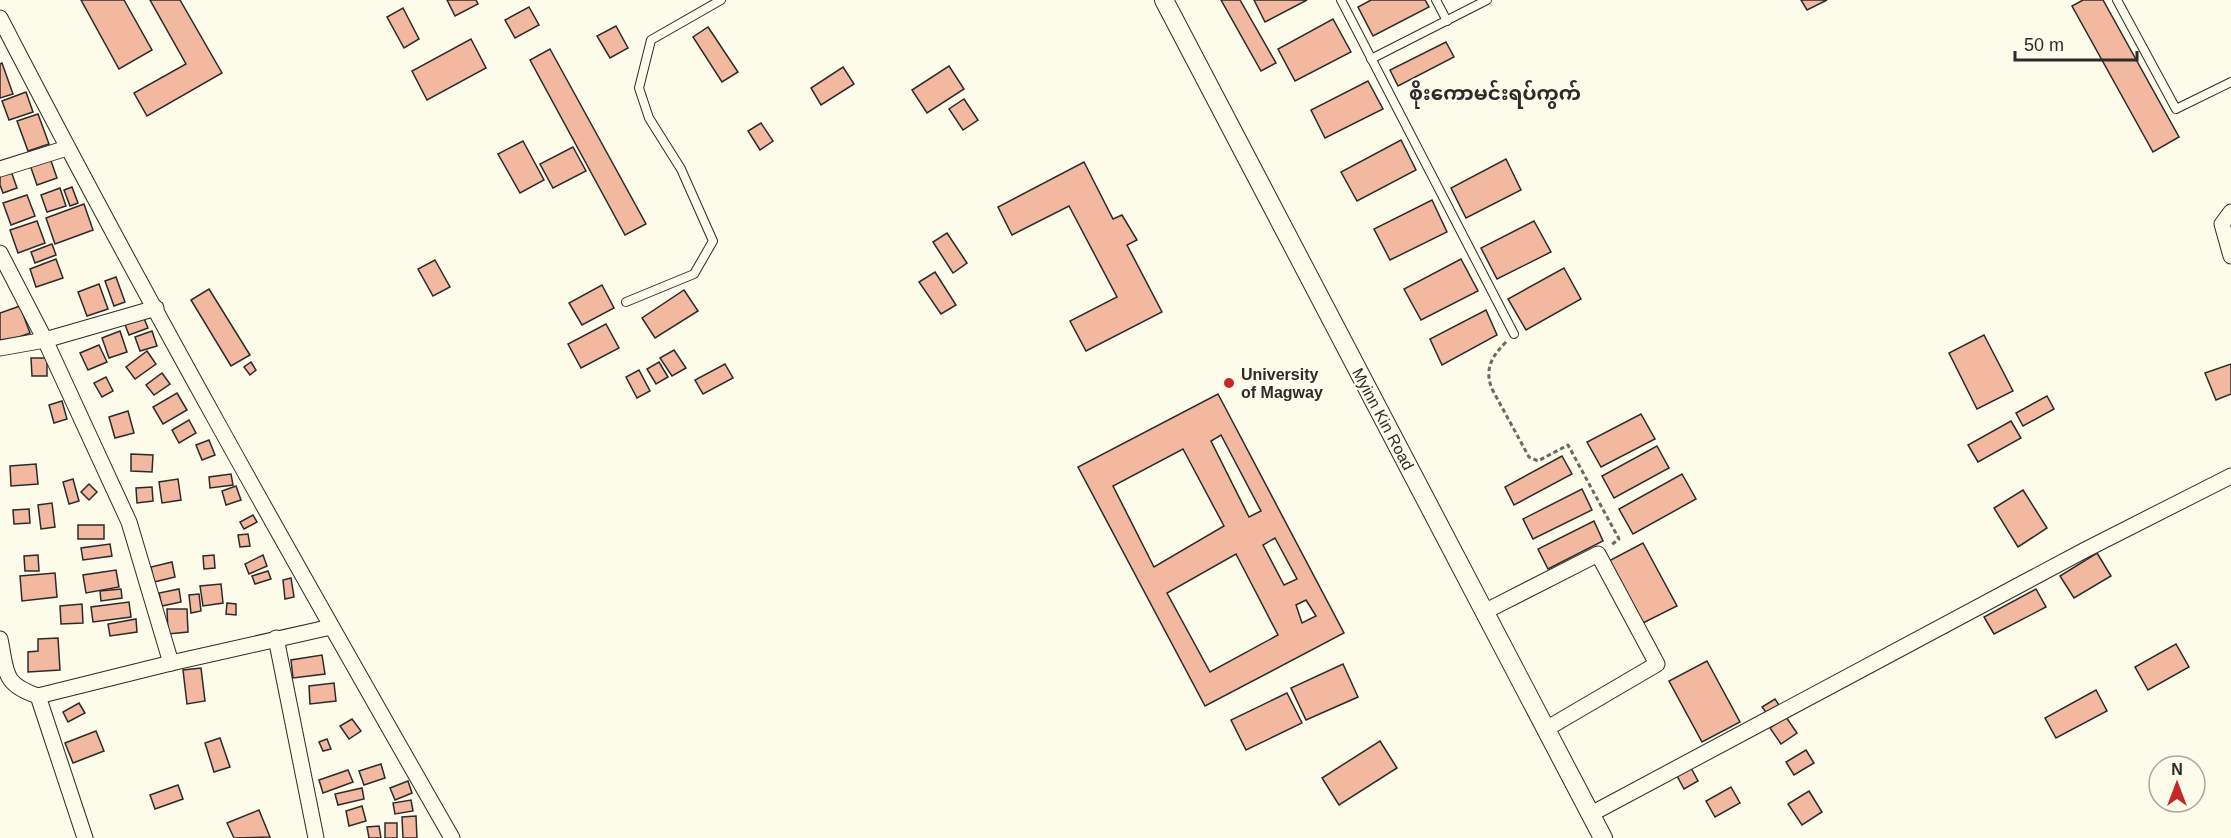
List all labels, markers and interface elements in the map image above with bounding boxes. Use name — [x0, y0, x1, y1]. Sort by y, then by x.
scale bar — [2015, 24, 2136, 62]
text: 50 m — [2024, 35, 2064, 55]
district label: စိုးကောမင်းရပ်ကွက် — [1409, 80, 1581, 109]
street label: Myinn Kin Road — [1349, 365, 1417, 473]
place label: University of Magway — [1241, 366, 1323, 401]
marker: University of Magway — [1222, 376, 1236, 390]
north arrow — [2147, 754, 2207, 814]
text: N — [2171, 761, 2183, 778]

